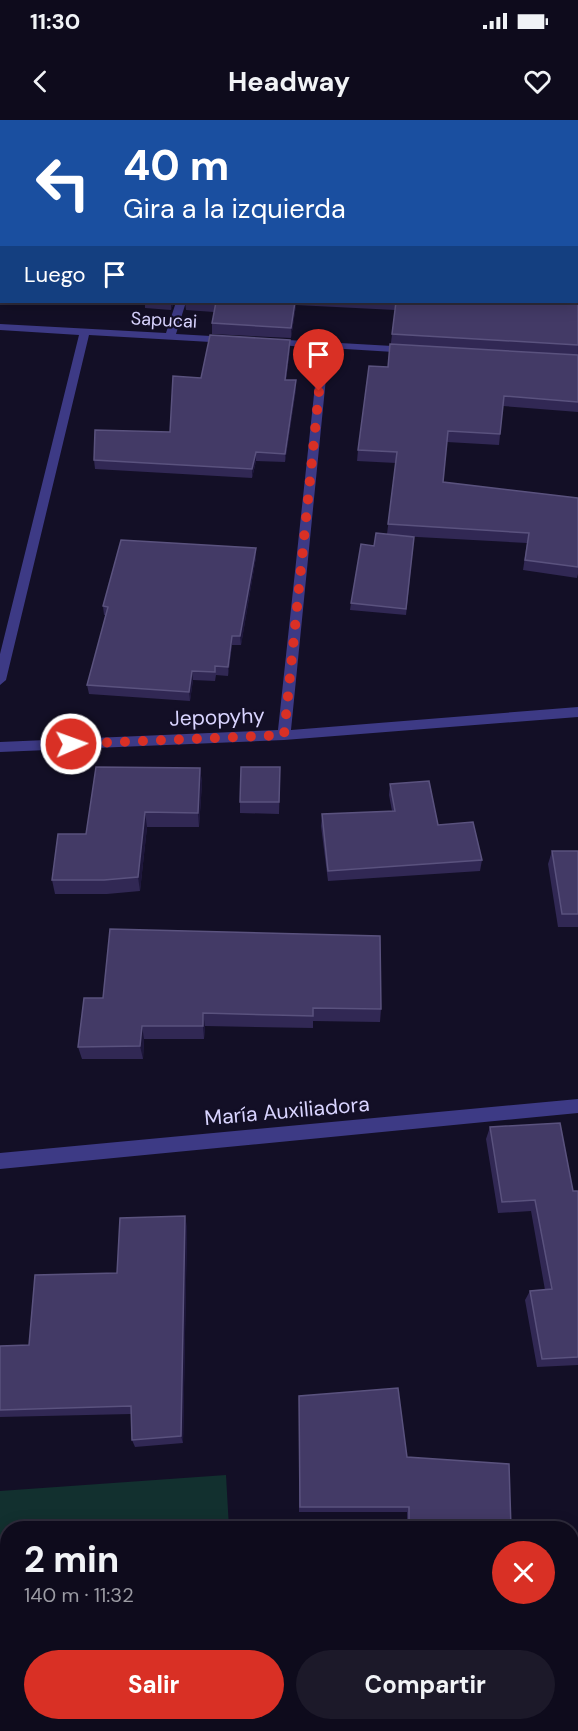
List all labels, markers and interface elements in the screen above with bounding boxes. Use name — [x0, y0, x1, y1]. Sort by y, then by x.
text: 11:30 — [30, 7, 80, 36]
text: Headway — [228, 64, 350, 99]
icon: back — [24, 65, 57, 98]
icon: heart — [521, 65, 554, 98]
text: 40 m — [123, 138, 229, 193]
icon: left — [24, 144, 102, 222]
text: Gira a la izquierda — [123, 191, 346, 226]
icon: arrive — [98, 258, 131, 291]
text: Luego — [24, 260, 86, 289]
street label: Sapucai — [130, 306, 198, 334]
pin — [293, 329, 344, 391]
icon: arrive — [302, 338, 335, 371]
street label: Jepopyhy — [169, 701, 266, 733]
position arrow — [39, 712, 103, 776]
street label: María Auxiliadora — [203, 1090, 371, 1132]
text: 2 min — [24, 1536, 119, 1583]
button: close — [492, 1541, 555, 1604]
text: 140 m · 11:32 — [24, 1582, 134, 1608]
button: Salir — [24, 1650, 284, 1719]
button: Compartir — [296, 1650, 555, 1719]

